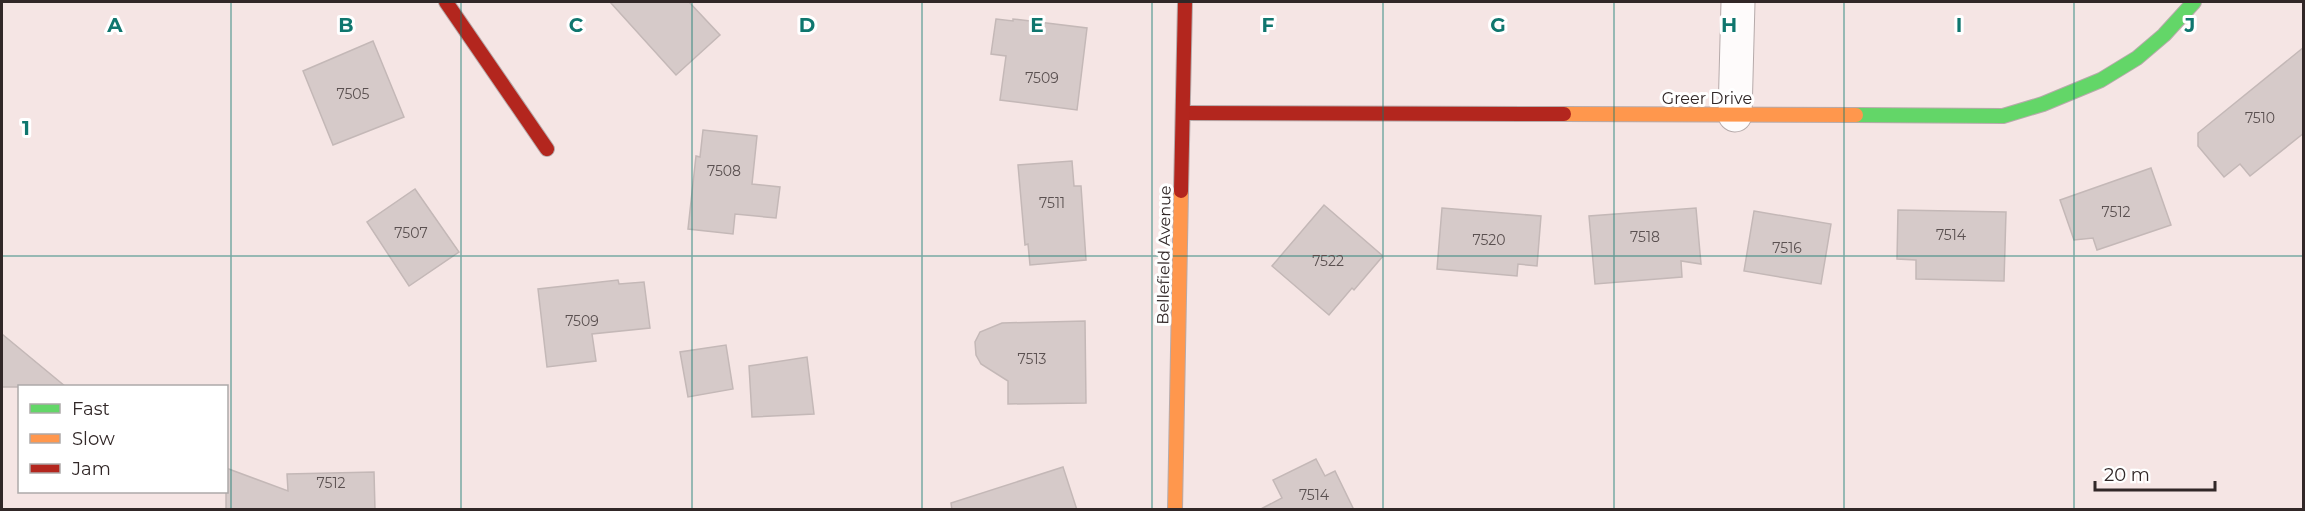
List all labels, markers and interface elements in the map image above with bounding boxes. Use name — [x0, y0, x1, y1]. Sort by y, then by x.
text: A — [106, 13, 123, 37]
text: B — [338, 13, 354, 37]
text: C — [569, 13, 584, 37]
text: D — [799, 13, 815, 37]
text: E — [1030, 13, 1044, 37]
text: F — [1262, 13, 1275, 37]
text: G — [1490, 13, 1506, 37]
text: H — [1721, 13, 1737, 37]
text: I — [1956, 13, 1962, 37]
text: J — [2184, 13, 2195, 37]
house number: 7509 — [1025, 69, 1059, 87]
house number: 7505 — [336, 85, 370, 103]
street label: Greer Drive — [1662, 89, 1752, 108]
house number: 7510 — [2245, 109, 2275, 127]
text: 1 — [22, 116, 30, 140]
house number: 7508 — [707, 162, 741, 180]
street label: Bellefield Avenue — [1153, 185, 1175, 325]
house number: 7511 — [1039, 194, 1065, 212]
house number: 7512 — [2102, 203, 2130, 221]
house number: 7507 — [394, 224, 428, 242]
house number: 7514 — [1936, 226, 1967, 244]
house number: 7518 — [1630, 228, 1660, 246]
house number: 7520 — [1472, 231, 1506, 249]
house number: 7516 — [1772, 239, 1802, 257]
house number: 7522 — [1312, 252, 1344, 270]
house number: 7509 — [565, 312, 599, 330]
house number: 7513 — [1018, 350, 1047, 368]
legend — [18, 385, 228, 493]
text: Fast — [72, 398, 110, 420]
text: Slow — [72, 428, 115, 450]
scale bar — [2095, 454, 2215, 492]
text: Jam — [71, 458, 111, 480]
text: 20 m — [2104, 464, 2150, 486]
house number: 7512 — [317, 474, 345, 492]
house number: 7514 — [1299, 486, 1330, 504]

